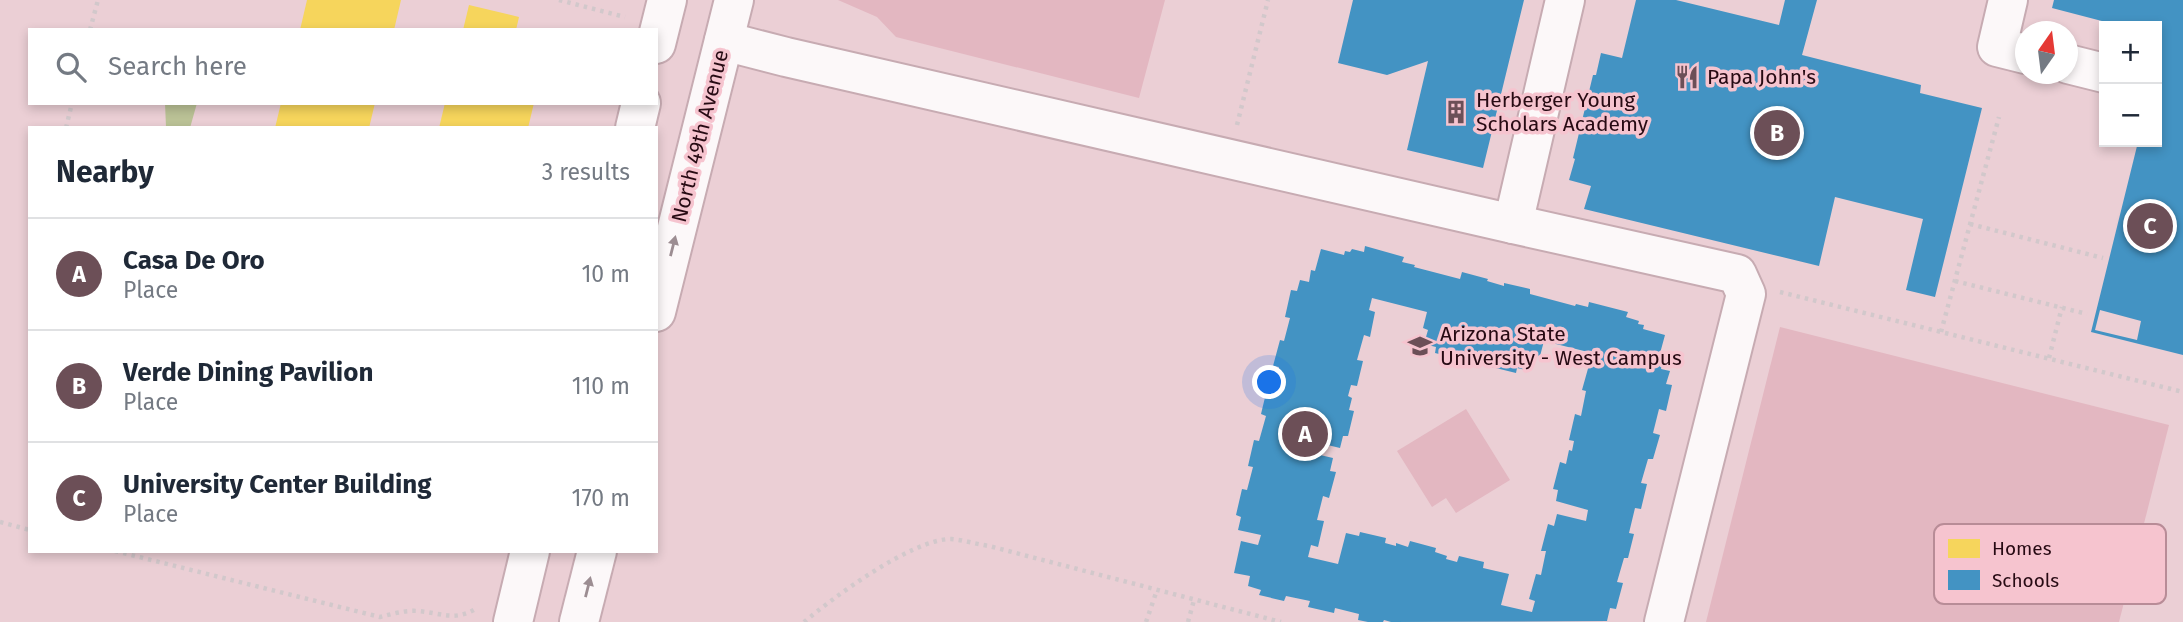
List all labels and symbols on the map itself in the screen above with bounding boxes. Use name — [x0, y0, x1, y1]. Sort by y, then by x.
north arrow — [2015, 21, 2078, 84]
street label: North 49th Avenue — [666, 47, 734, 225]
restaurant icon: Papa John's — [1673, 63, 1701, 91]
place label: Papa John's — [1707, 64, 1816, 90]
place label: Herberger Young Scholars Academy — [1476, 87, 1649, 137]
building icon: Herberger Young Scholars Academy — [1442, 98, 1470, 126]
pin: B — [1754, 107, 1800, 159]
pin: C — [2127, 200, 2173, 252]
one-way arrow — [668, 235, 679, 257]
place label: Arizona State University - West Campus — [1440, 321, 1682, 371]
school or university icon: Arizona State University - West Campus — [1406, 332, 1434, 360]
your location — [1252, 365, 1286, 399]
pin: A — [1282, 408, 1328, 460]
legend — [1934, 524, 2166, 604]
text: Homes — [1992, 537, 2052, 560]
text: Schools — [1992, 569, 2059, 592]
one-way arrow — [583, 576, 594, 598]

